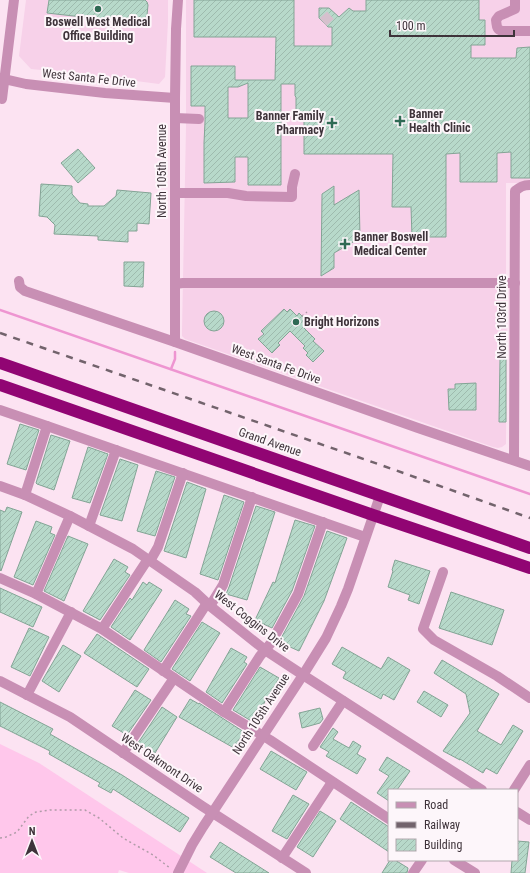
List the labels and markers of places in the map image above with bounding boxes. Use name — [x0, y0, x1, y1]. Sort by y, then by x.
marker: Boswell West Medical Office Building — [93, 4, 103, 14]
place label: Boswell West Medical Office Building — [46, 15, 150, 43]
place label: Banner Health Clinic — [409, 107, 471, 135]
place label: Banner Family Pharmacy — [256, 109, 325, 137]
marker: Banner Health Clinic — [394, 115, 406, 127]
marker: Banner Family Pharmacy — [327, 118, 337, 128]
place label: Banner Boswell Medical Center — [354, 230, 428, 258]
marker: Banner Boswell Medical Center — [339, 238, 351, 250]
place label: Bright Horizons — [304, 315, 380, 329]
marker: Bright Horizons — [291, 317, 301, 327]

